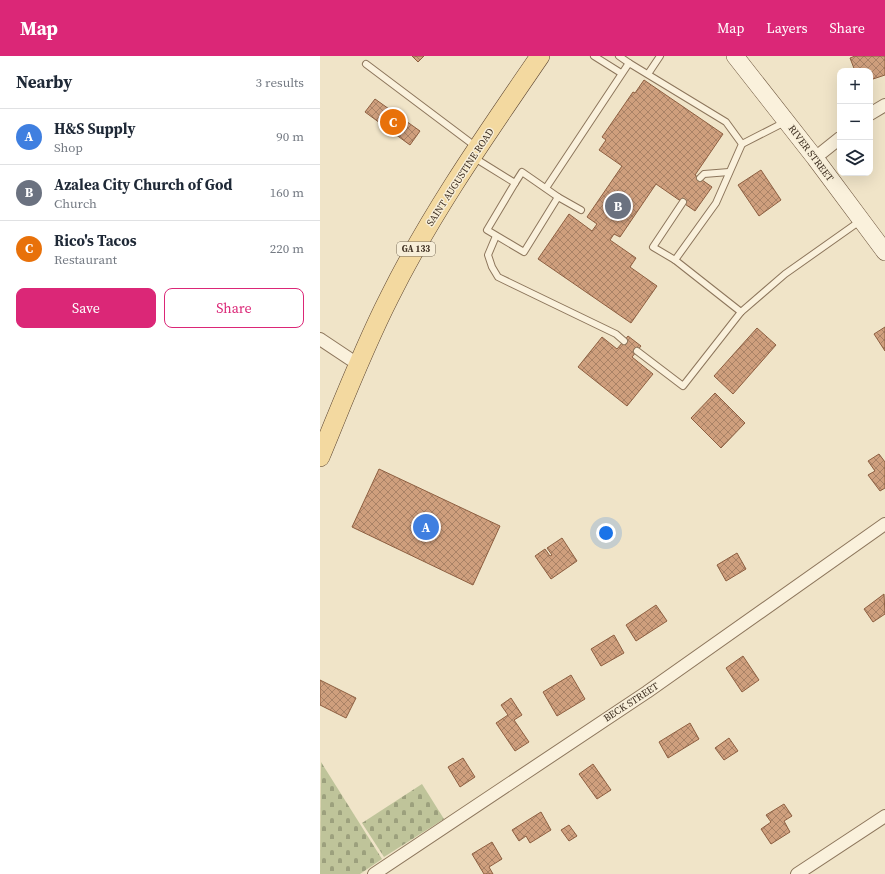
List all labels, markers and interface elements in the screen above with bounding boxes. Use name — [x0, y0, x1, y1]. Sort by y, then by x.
text: Map — [20, 15, 58, 41]
text: Map — [717, 18, 744, 38]
text: Layers — [766, 18, 808, 38]
text: Share — [830, 18, 865, 38]
map controls — [837, 68, 873, 176]
button: + — [837, 68, 873, 104]
text: Nearby — [16, 70, 72, 94]
text: 3 results — [256, 74, 304, 91]
button: − — [837, 104, 873, 140]
pin: C — [380, 107, 406, 137]
text: H&S Supply — [54, 118, 135, 139]
street label: RIVER STREET — [785, 122, 837, 184]
street label: SAINT AUGUSTINE ROAD — [423, 126, 497, 228]
text: A — [25, 128, 33, 145]
text: 90 m — [276, 128, 304, 145]
text: Shop — [54, 139, 83, 156]
button: layers — [837, 140, 873, 176]
text: Azalea City Church of God — [54, 174, 232, 195]
text: B — [25, 184, 33, 201]
text: 160 m — [270, 184, 304, 201]
pin: B — [605, 191, 631, 221]
text: Church — [54, 195, 97, 212]
text: Rico's Tacos — [54, 230, 136, 251]
text: C — [25, 240, 33, 257]
text: 220 m — [270, 240, 304, 257]
road number: GA 133 — [397, 242, 435, 256]
text: Restaurant — [54, 251, 117, 268]
button: Save — [16, 288, 156, 328]
button: Share — [164, 288, 304, 328]
pin: A — [413, 512, 439, 542]
your location — [596, 523, 616, 543]
street label: BECK STREET — [601, 679, 661, 725]

